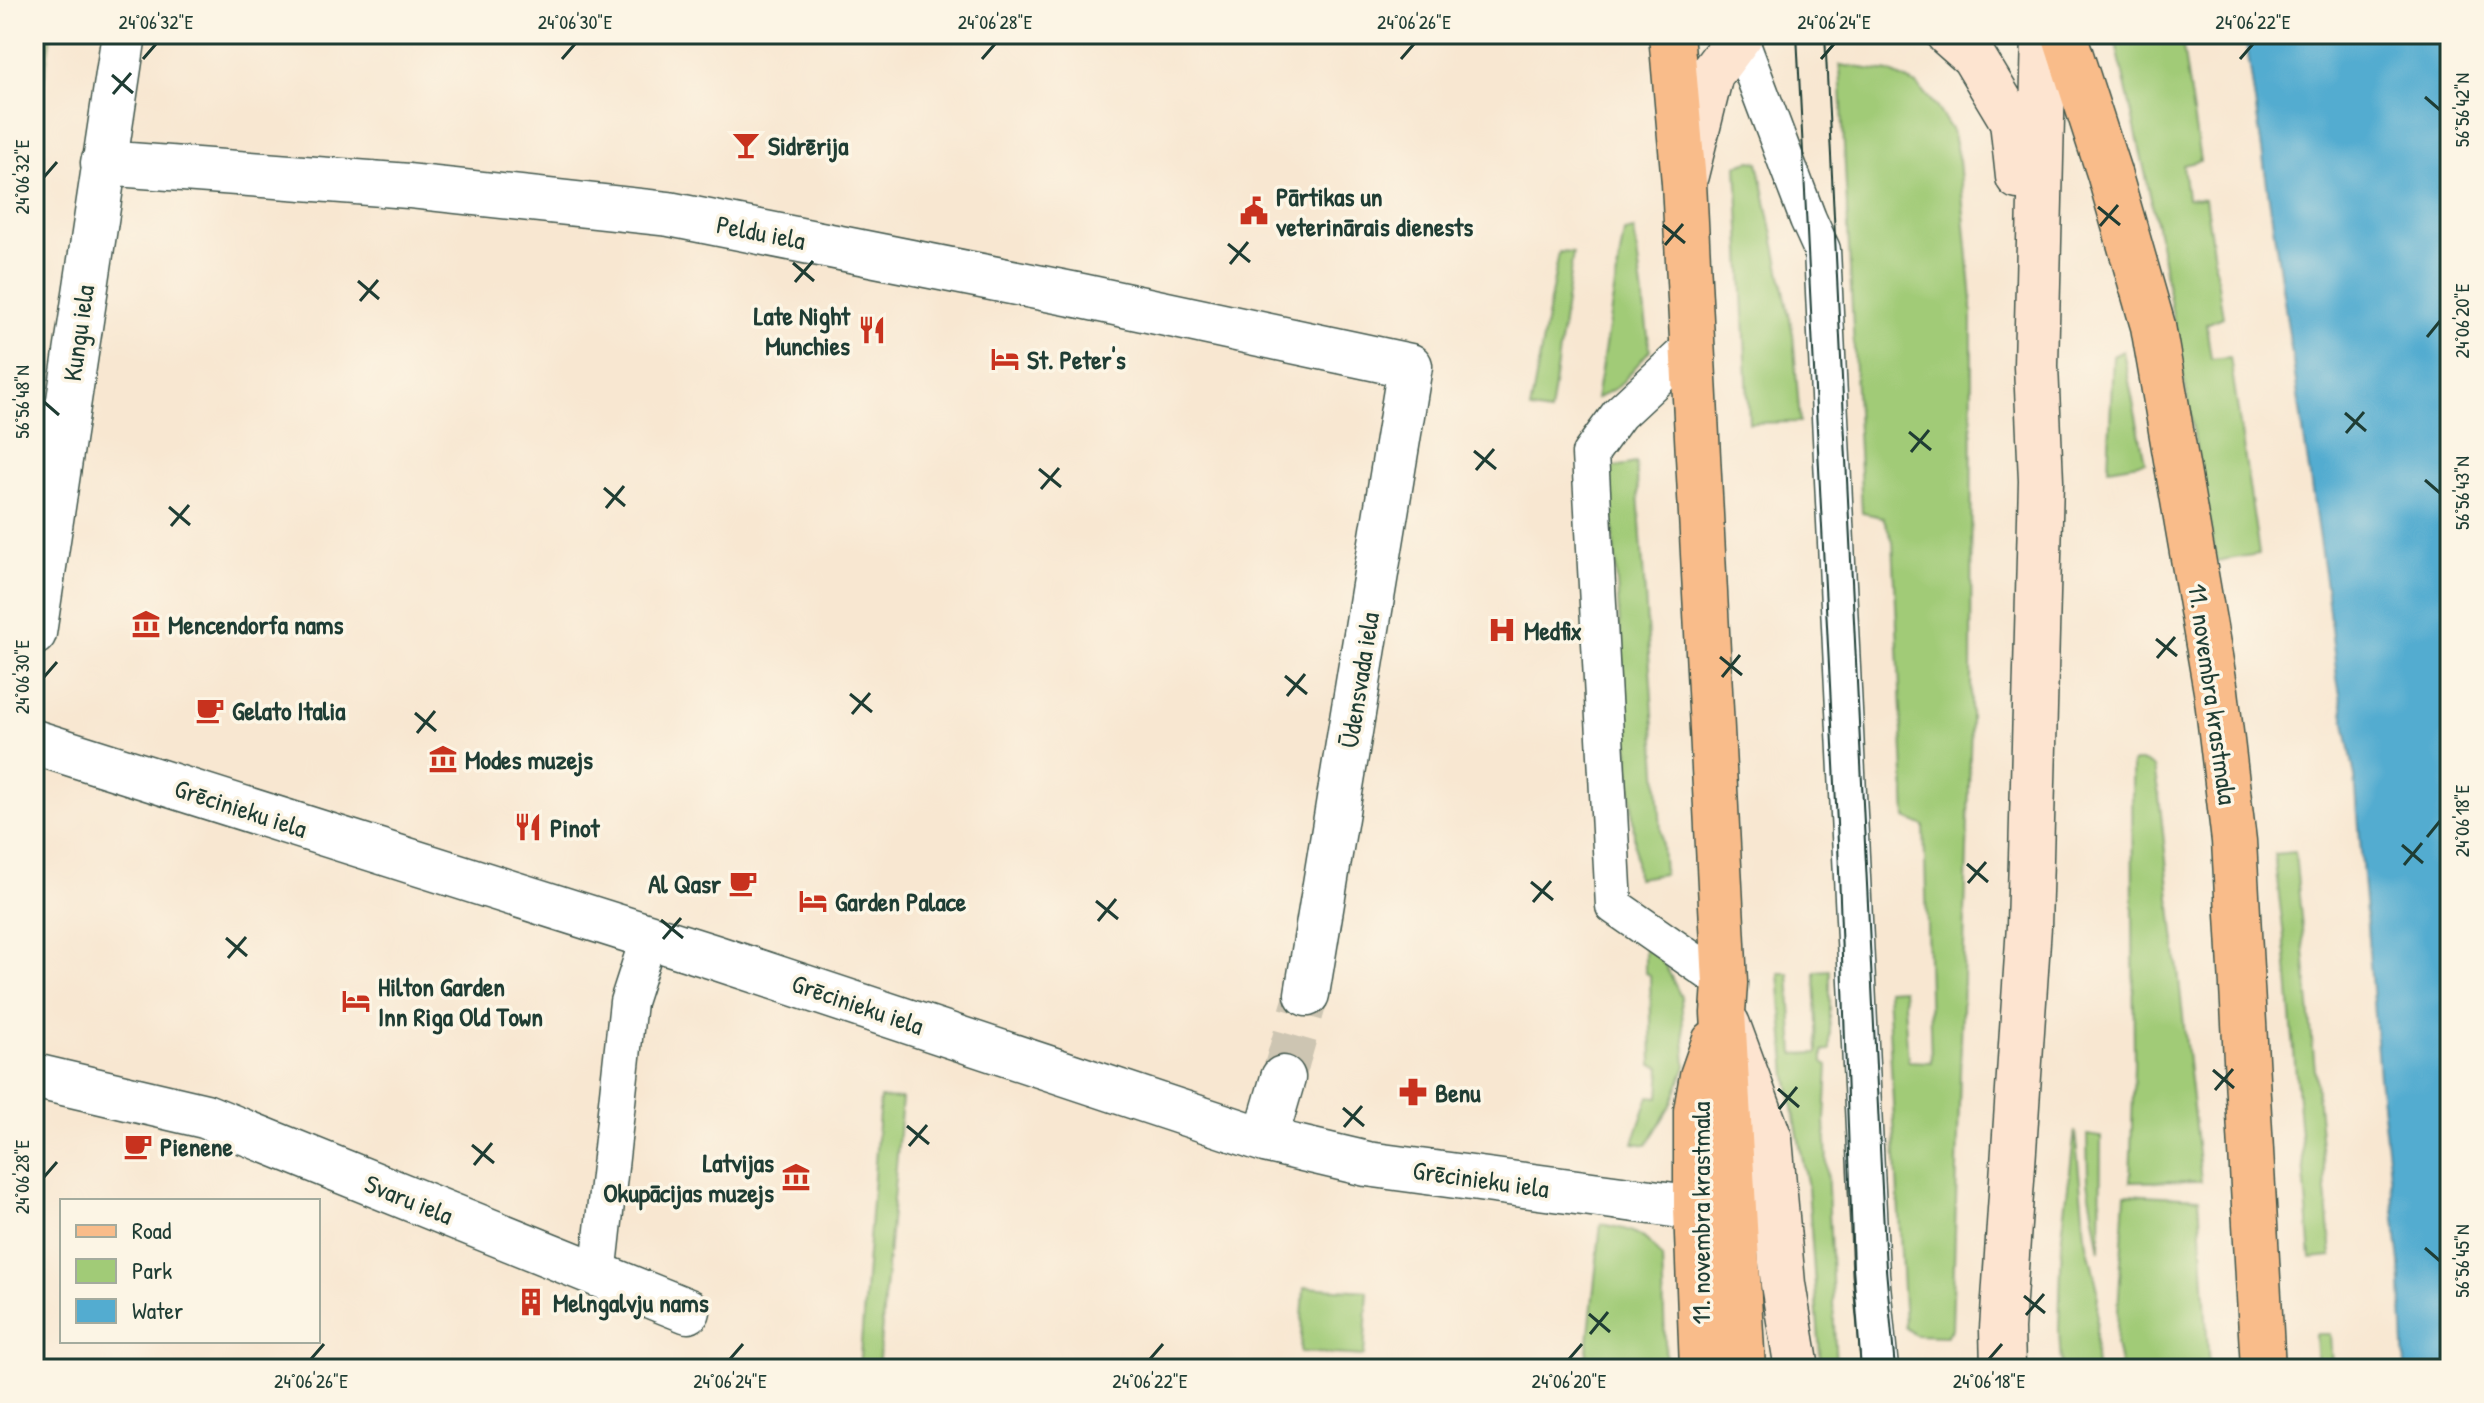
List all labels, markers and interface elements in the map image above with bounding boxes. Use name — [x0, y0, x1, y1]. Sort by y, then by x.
text: 24°06'32"E — [119, 8, 194, 35]
text: 24°06'30"E — [538, 8, 612, 35]
text: 24°06'28"E — [958, 8, 1032, 35]
text: 24°06'26"E — [1377, 8, 1451, 35]
text: 24°06'24"E — [1797, 8, 1871, 35]
text: 24°06'22"E — [2215, 8, 2291, 35]
text: 56°56'42"N — [2448, 73, 2475, 147]
place label: Sidrērija — [768, 128, 849, 163]
bar icon: Sidrērija — [731, 130, 761, 160]
text: 24°06'32"E — [8, 139, 35, 214]
place label: Pārtikas un veterinārais dienests — [1276, 179, 1473, 244]
public building icon: Pārtikas un veterinārais dienests — [1239, 196, 1269, 226]
street label: Peldu iela — [714, 206, 808, 258]
street label: Kungu iela — [54, 283, 102, 383]
text: 24°06'20"E — [2448, 283, 2475, 358]
place label: Late Night Munchies — [754, 298, 851, 363]
restaurant icon: Late Night Munchies — [857, 315, 887, 345]
place label: St. Peter's — [1027, 342, 1126, 377]
hotel icon: St. Peter's — [990, 344, 1020, 374]
text: 56°56'48"N — [8, 365, 35, 439]
text: 56°56'43"N — [2448, 456, 2475, 530]
street label: 11. novembra krastmala — [2180, 581, 2246, 807]
place label: Mencendorfa nams — [168, 607, 344, 642]
museum icon: Mencendorfa nams — [131, 609, 161, 639]
street label: Ūdensvada iela — [1331, 610, 1387, 750]
place label: Medfix — [1524, 613, 1582, 648]
hospital icon: Medfix — [1487, 615, 1517, 645]
text: 24°06'30"E — [8, 640, 35, 714]
place label: Gelato Italia — [232, 693, 346, 728]
cafe icon: Gelato Italia — [195, 695, 225, 725]
place label: Modes muzejs — [465, 742, 593, 777]
museum icon: Modes muzejs — [428, 744, 458, 774]
street label: Grēcinieku iela — [170, 770, 312, 846]
text: 24°06'18"E — [2448, 785, 2475, 857]
place label: Pinot — [550, 810, 601, 845]
restaurant icon: Pinot — [513, 812, 543, 842]
place label: Al Qasr — [648, 866, 722, 901]
cafe icon: Al Qasr — [728, 868, 758, 898]
place label: Garden Palace — [835, 884, 967, 919]
hotel icon: Garden Palace — [798, 886, 828, 916]
street label: Grēcinieku iela — [787, 965, 929, 1043]
place label: Hilton Garden Inn Riga Old Town — [378, 969, 543, 1035]
hotel icon: Hilton Garden Inn Riga Old Town — [341, 986, 371, 1016]
place label: Benu — [1435, 1075, 1481, 1110]
pharmacy icon: Benu — [1398, 1077, 1428, 1107]
street label: 11. novembra krastmala — [1683, 1102, 1718, 1324]
place label: Pienene — [160, 1129, 234, 1164]
cafe icon: Pienene — [123, 1131, 153, 1161]
text: 24°06'28"E — [8, 1140, 35, 1214]
place label: Latvijas Okupācijas muzejs — [603, 1145, 774, 1211]
street label: Grēcinieku iela — [1411, 1152, 1551, 1206]
museum icon: Latvijas Okupācijas muzejs — [781, 1162, 811, 1192]
street label: Svaru iela — [360, 1166, 458, 1232]
legend — [60, 1199, 320, 1343]
text: Road — [132, 1214, 171, 1246]
text: 56°56'45"N — [2448, 1224, 2475, 1298]
text: Park — [132, 1254, 172, 1286]
place label: Melngalvju nams — [553, 1285, 709, 1321]
building icon: Melngalvju nams — [516, 1287, 546, 1317]
text: Water — [132, 1294, 183, 1326]
text: 24°06'26"E — [274, 1367, 348, 1394]
text: 24°06'24"E — [693, 1367, 767, 1394]
text: 24°06'22"E — [1112, 1367, 1188, 1394]
text: 24°06'20"E — [1532, 1367, 1607, 1394]
text: 24°06'18"E — [1953, 1367, 2025, 1394]

